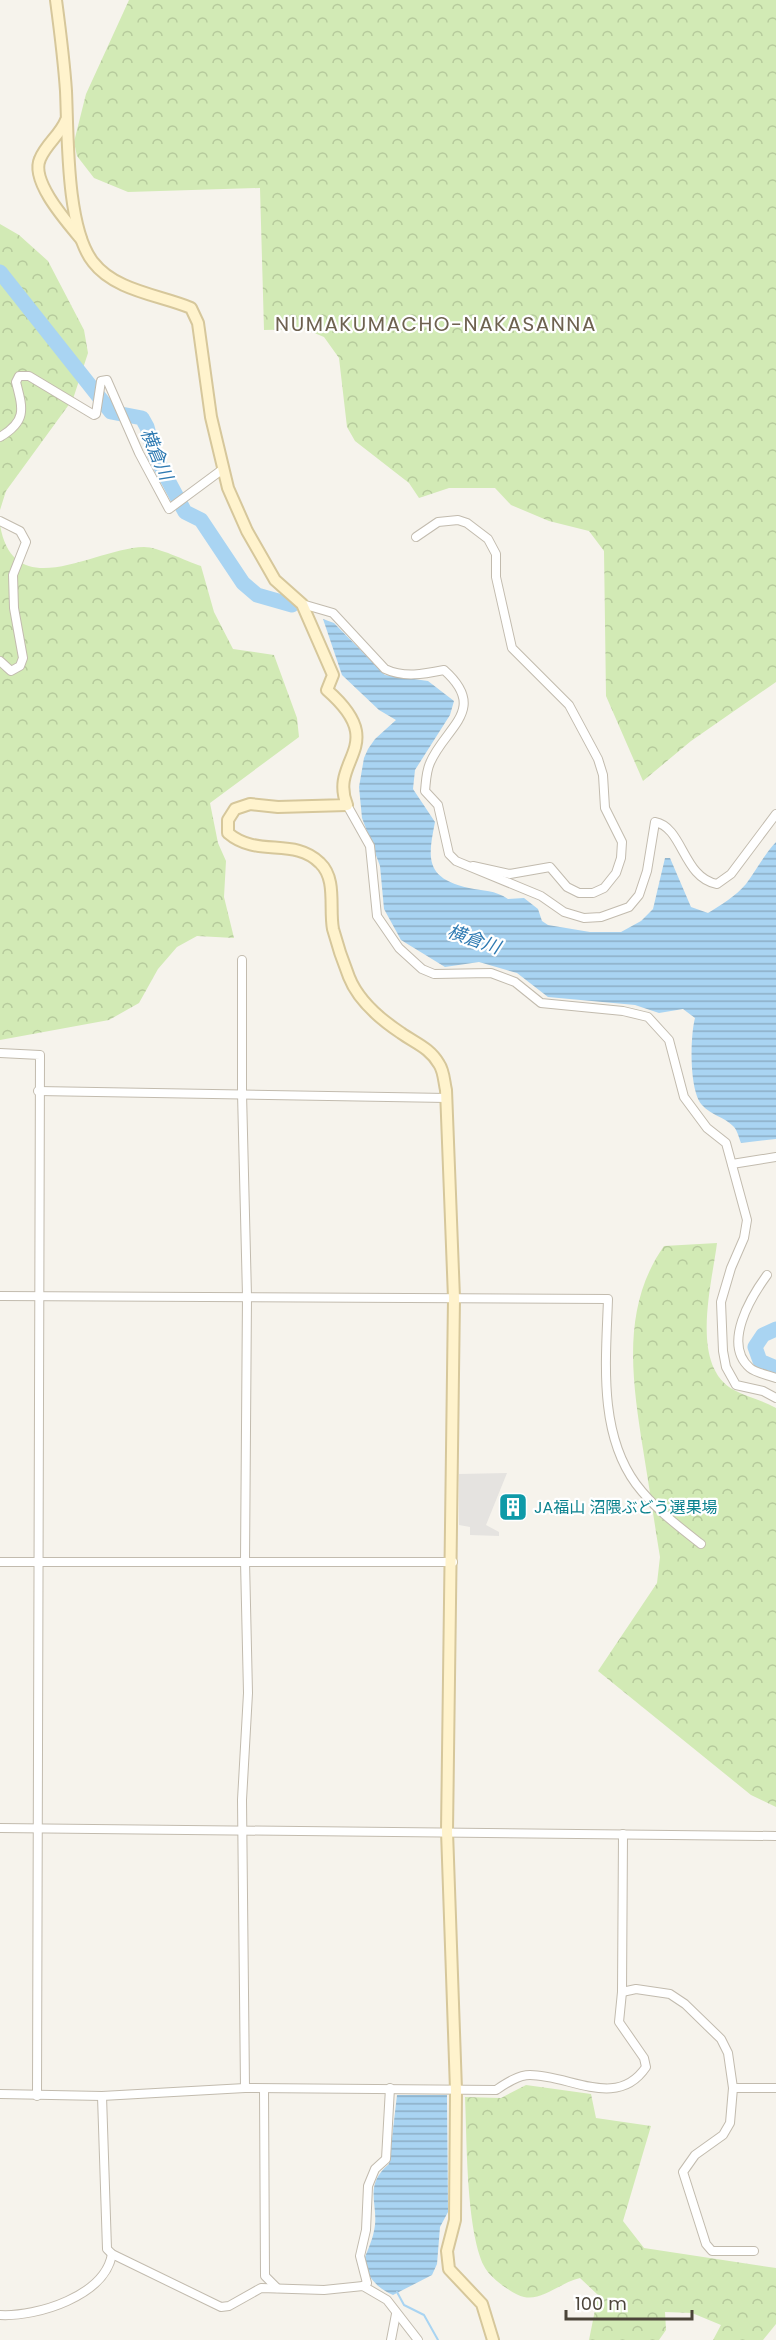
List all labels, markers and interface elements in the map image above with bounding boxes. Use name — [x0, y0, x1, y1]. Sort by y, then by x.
district label: NUMAKUMACHO-NAKASANNA — [275, 310, 597, 338]
water label: 横倉川 — [135, 424, 180, 486]
water label: 横倉川 — [444, 918, 505, 960]
building icon: JA福山 沼隈ぶどう選果場 — [497, 1491, 529, 1523]
place label: JA福山 沼隈ぶどう選果場 — [534, 1496, 718, 1519]
scale bar — [566, 2283, 692, 2321]
text: 100 m — [575, 2291, 627, 2316]

